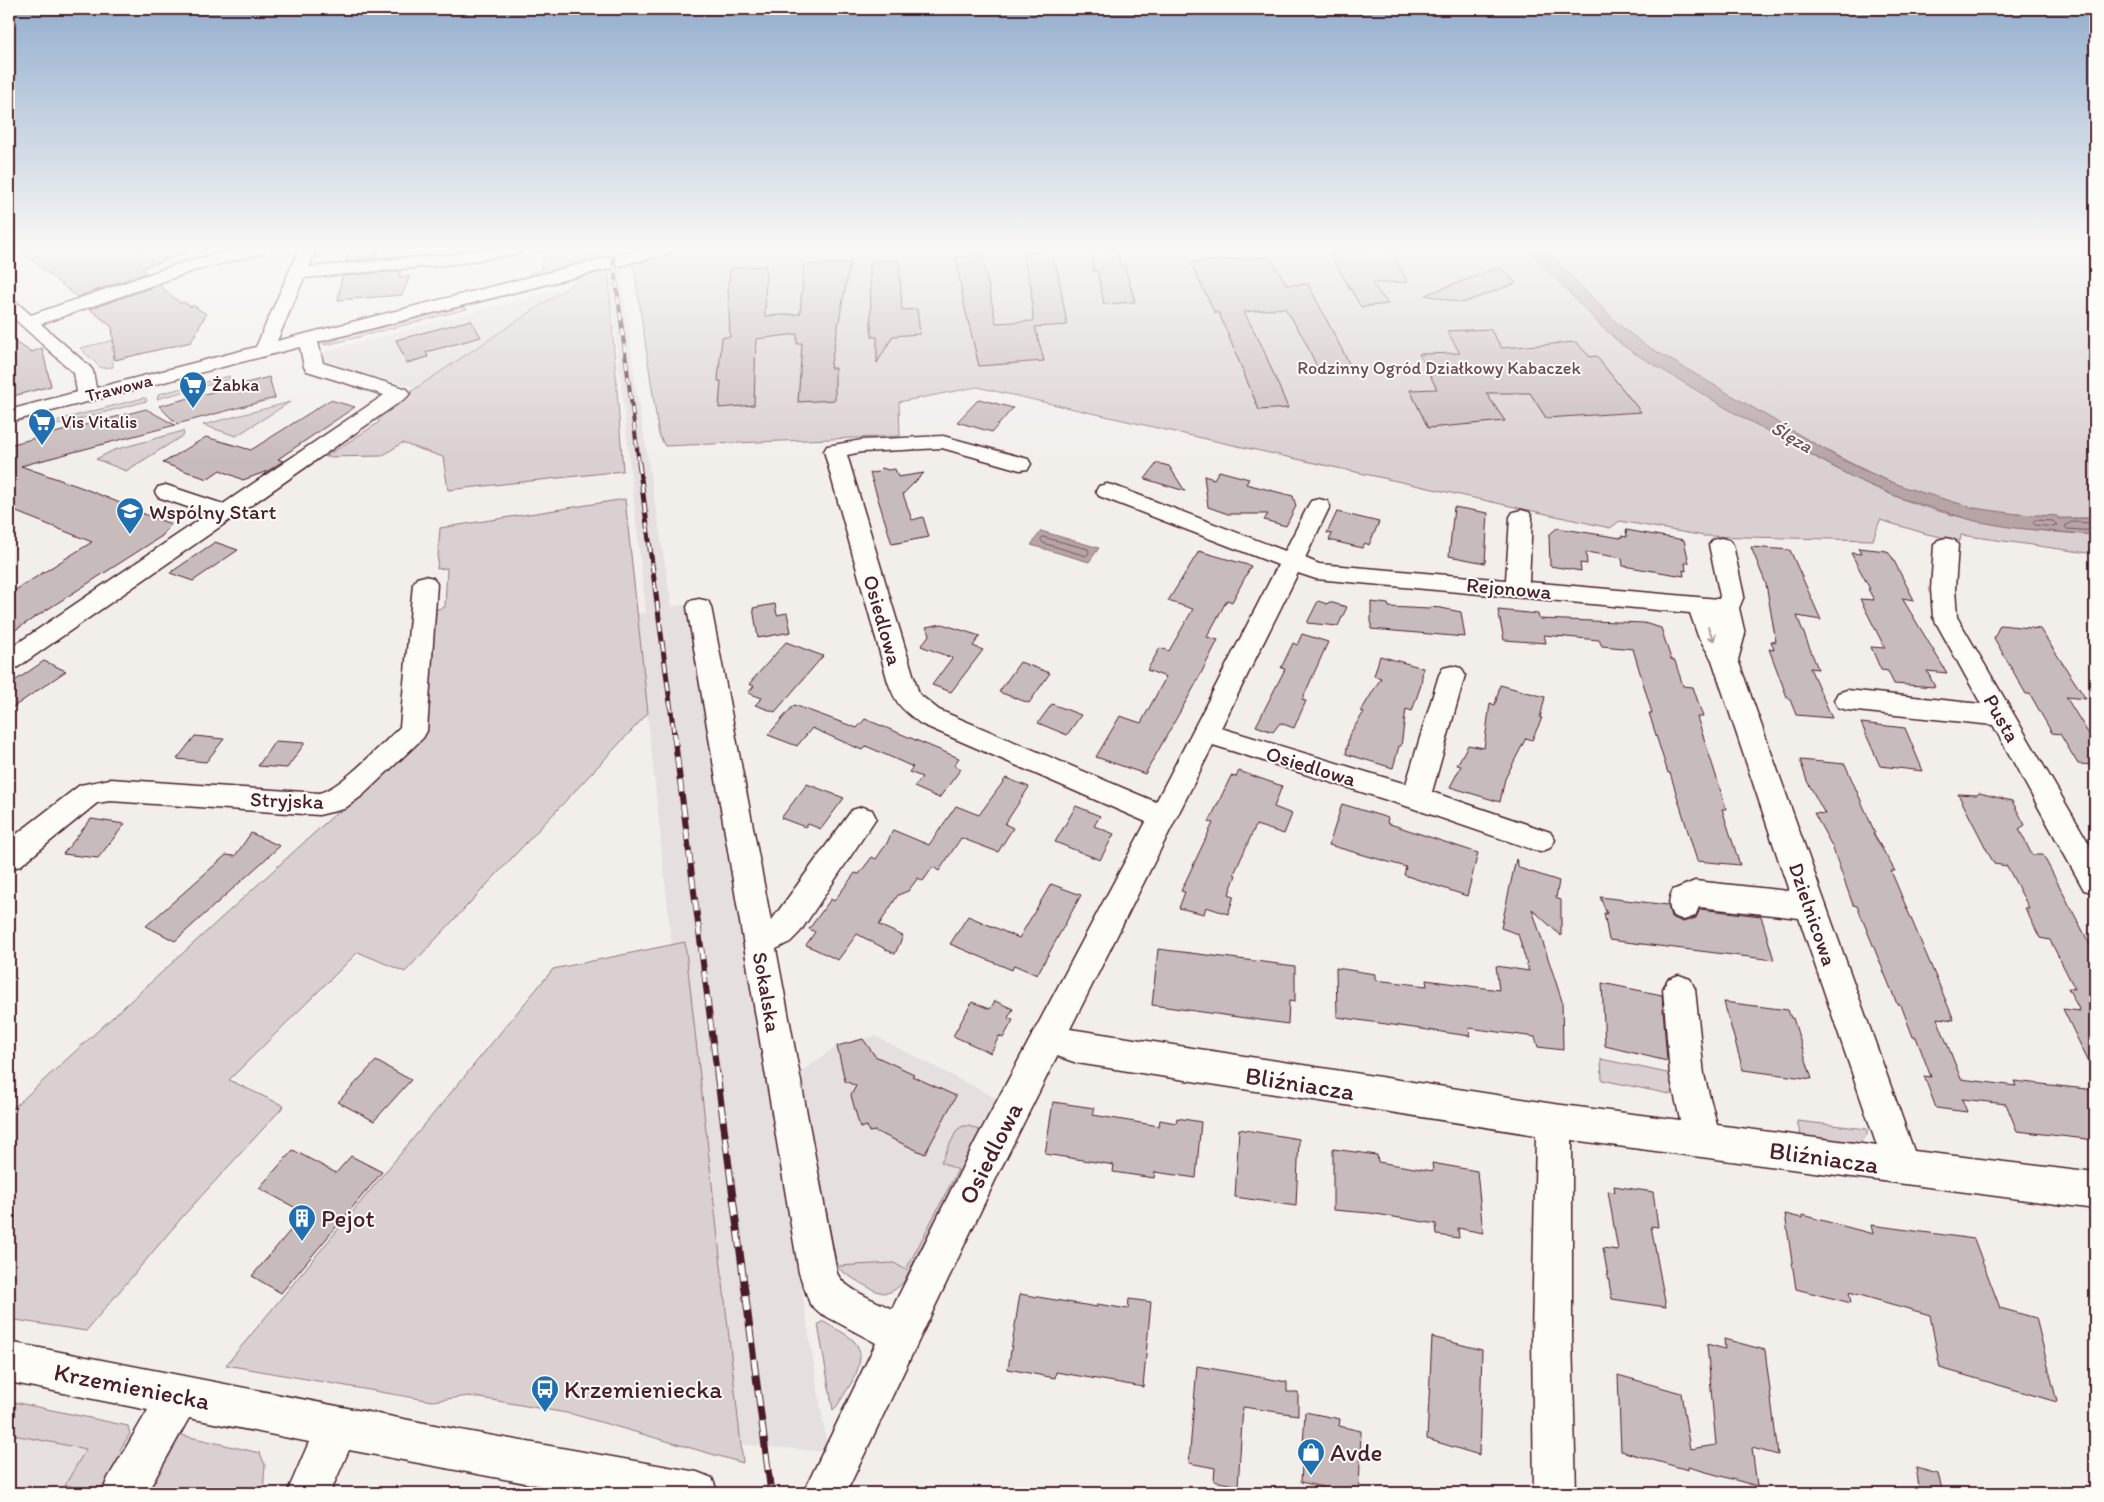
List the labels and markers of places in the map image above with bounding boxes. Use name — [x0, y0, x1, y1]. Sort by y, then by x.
supermarket icon: Żabka — [178, 370, 208, 409]
place label: Żabka — [212, 374, 259, 396]
supermarket icon: Vis Vitalis — [27, 407, 57, 446]
place label: Vis Vitalis — [61, 411, 137, 433]
school or university icon: Wspólny Start — [115, 496, 145, 535]
place label: Wspólny Start — [149, 499, 276, 524]
building icon: Pejot — [287, 1203, 317, 1242]
place label: Pejot — [321, 1203, 375, 1233]
bus stop icon: Krzemieniecka — [530, 1374, 560, 1413]
place label: Krzemieniecka — [564, 1374, 722, 1404]
shop icon: Avde — [1296, 1437, 1326, 1476]
place label: Avde — [1330, 1437, 1383, 1467]

